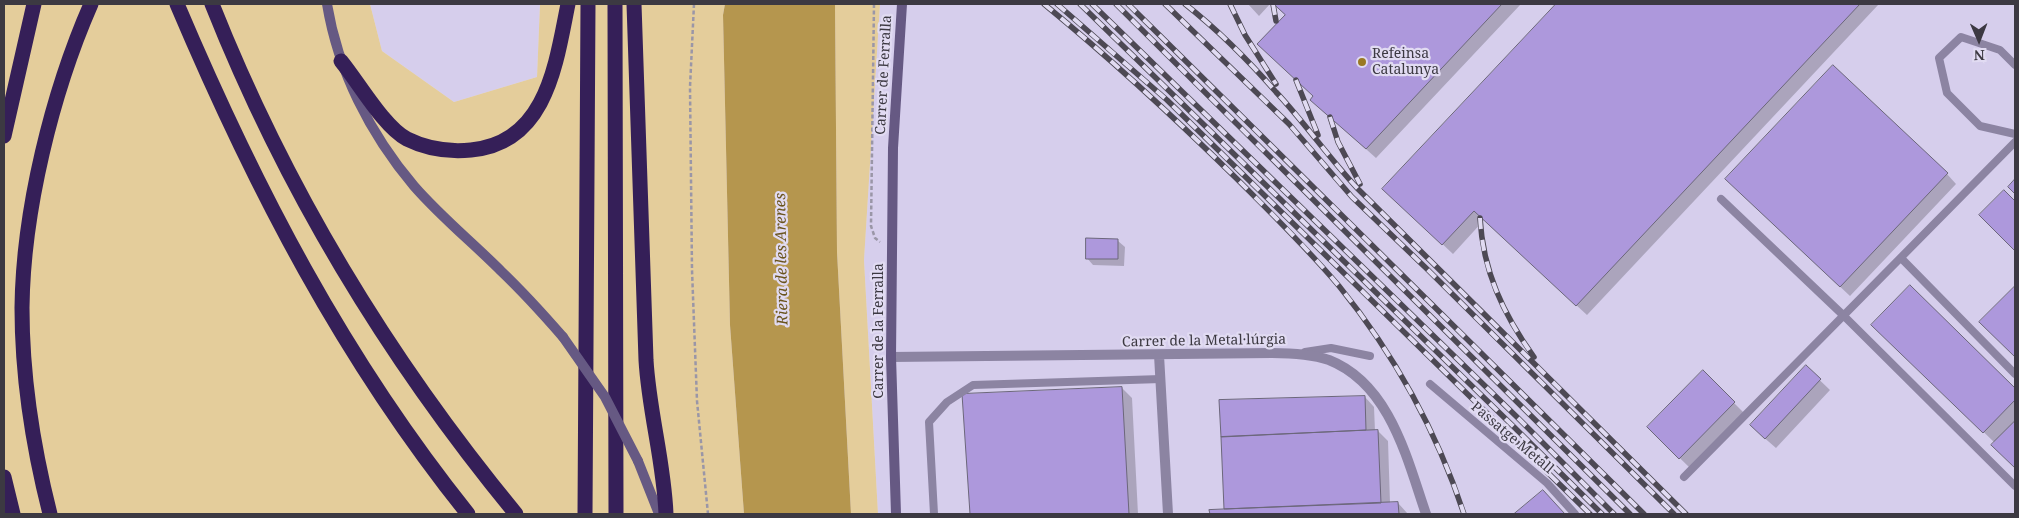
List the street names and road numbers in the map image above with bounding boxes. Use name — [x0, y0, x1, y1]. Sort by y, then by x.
street label: Carrer de Ferralla — [872, 15, 896, 135]
street label: Carrer de la Ferralla — [871, 263, 887, 399]
street label: Carrer de la Metal·lúrgia — [1122, 331, 1286, 351]
street label: Passatge Metall — [1467, 399, 1557, 477]

